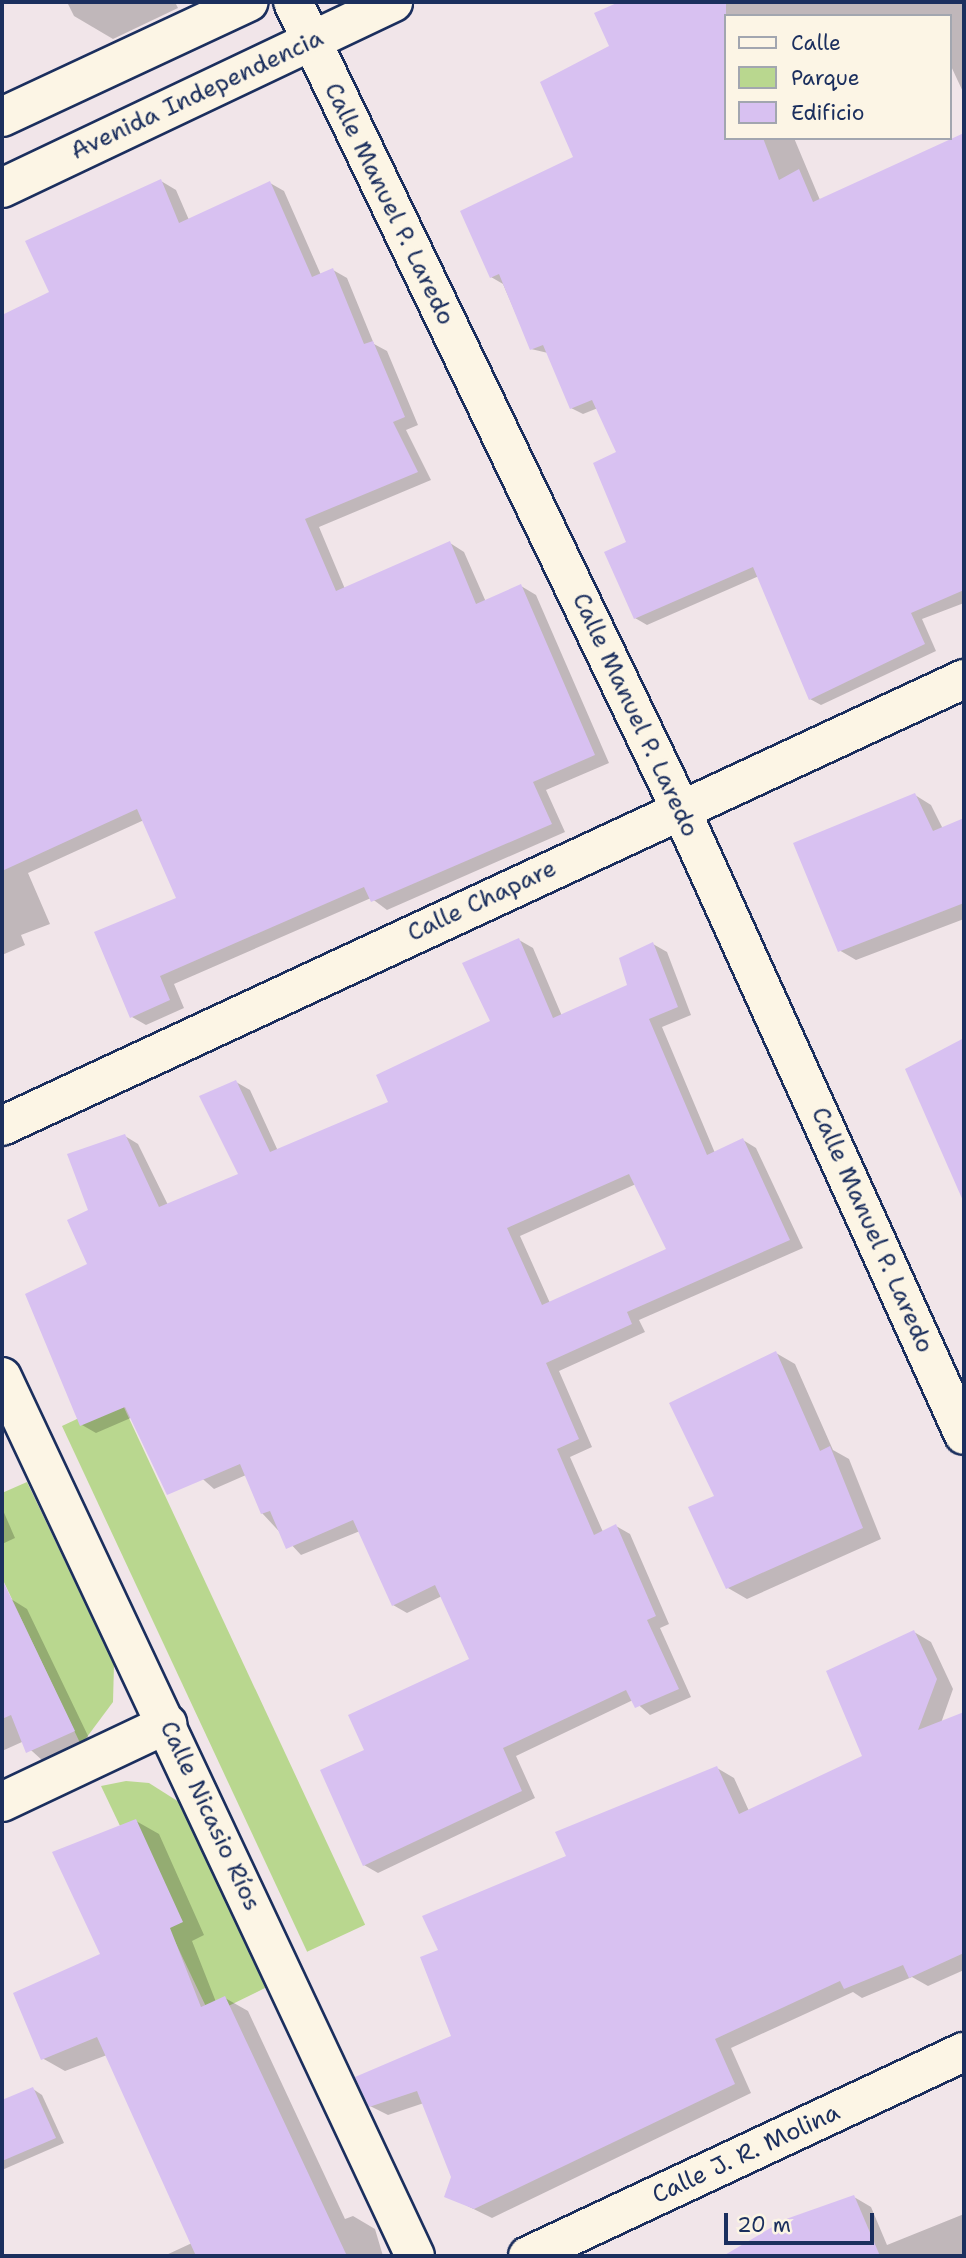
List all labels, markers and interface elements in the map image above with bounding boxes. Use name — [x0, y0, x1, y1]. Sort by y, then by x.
legend — [724, 14, 952, 140]
street label: Avenida Independencia — [66, 24, 328, 166]
text: Calle — [791, 29, 841, 57]
text: Parque — [791, 64, 860, 92]
street label: Calle Manuel P. Laredo — [318, 78, 460, 330]
text: Edificio — [791, 99, 864, 127]
street label: Calle Manuel P. Laredo — [566, 589, 704, 841]
street label: Calle Chapare — [403, 854, 561, 948]
street label: Calle Manuel P. Laredo — [805, 1103, 939, 1357]
street label: Calle Nicasio Ríos — [153, 1717, 267, 1915]
street label: Calle J. R. Molina — [648, 2098, 844, 2210]
scale bar — [728, 2198, 878, 2242]
text: 20 m — [737, 2211, 791, 2239]

